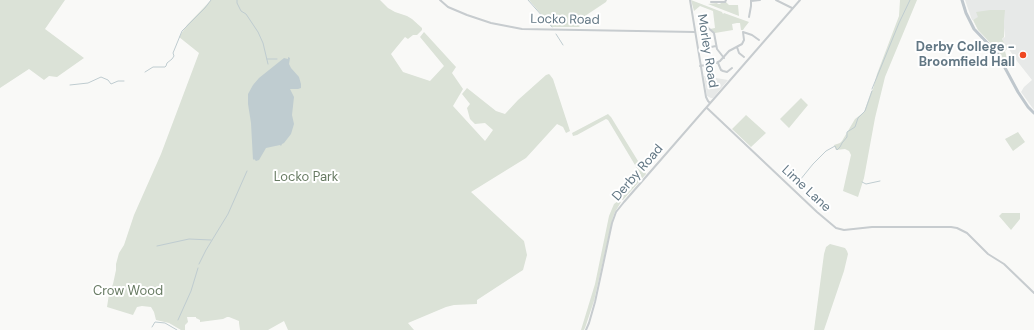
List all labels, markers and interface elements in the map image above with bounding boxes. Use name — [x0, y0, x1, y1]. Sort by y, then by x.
street label: Locko Road — [530, 12, 600, 28]
street label: Morley Road — [693, 13, 721, 89]
place label: Derby College - Broomfield Hall — [916, 40, 1015, 71]
marker: Derby College - Broomfield Hall — [1018, 50, 1028, 60]
street label: Derby Road — [609, 142, 667, 204]
street label: Lime Lane — [778, 162, 834, 216]
park label: Locko Park — [274, 170, 338, 186]
park label: Crow Wood — [93, 284, 163, 300]

